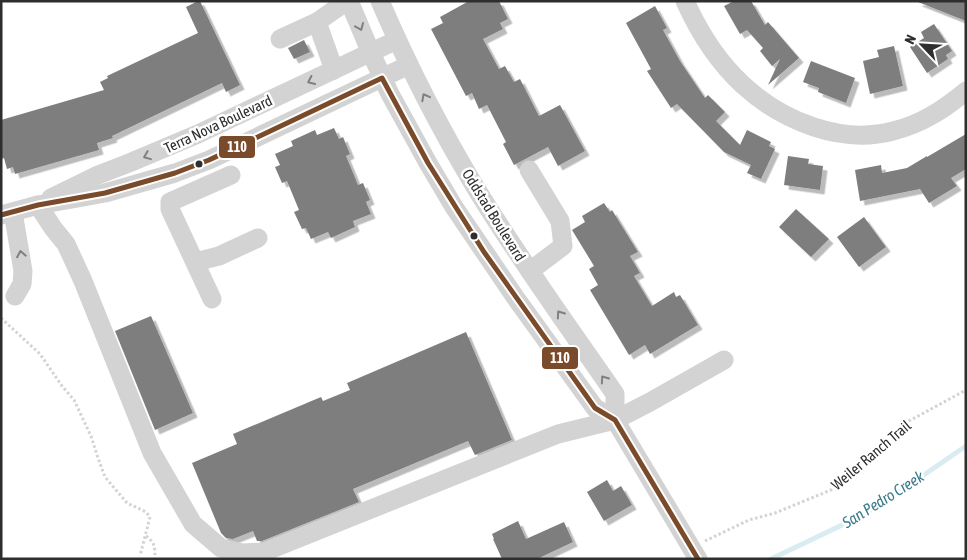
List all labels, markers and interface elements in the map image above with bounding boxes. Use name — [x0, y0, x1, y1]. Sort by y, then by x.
north arrow — [897, 20, 947, 70]
one-way arrow — [353, 22, 364, 31]
text: N — [901, 32, 919, 47]
one-way arrow — [307, 75, 316, 85]
street label: Terra Nova Boulevard — [161, 92, 275, 156]
one-way arrow — [421, 93, 431, 102]
line badge: 110 — [218, 135, 256, 159]
text: 110 — [227, 139, 247, 155]
one-way arrow — [143, 150, 152, 160]
unlabelled marker — [194, 159, 204, 169]
street label: Oddstad Boulevard — [459, 166, 529, 264]
unlabelled marker — [469, 231, 479, 241]
one-way arrow — [16, 250, 26, 259]
one-way arrow — [557, 310, 566, 320]
line badge: 110 — [541, 346, 579, 370]
text: 110 — [550, 350, 570, 366]
one-way arrow — [601, 375, 610, 385]
street label: Weiler Ranch Trail — [828, 417, 914, 493]
water label: San Pedro Creek — [838, 466, 928, 532]

